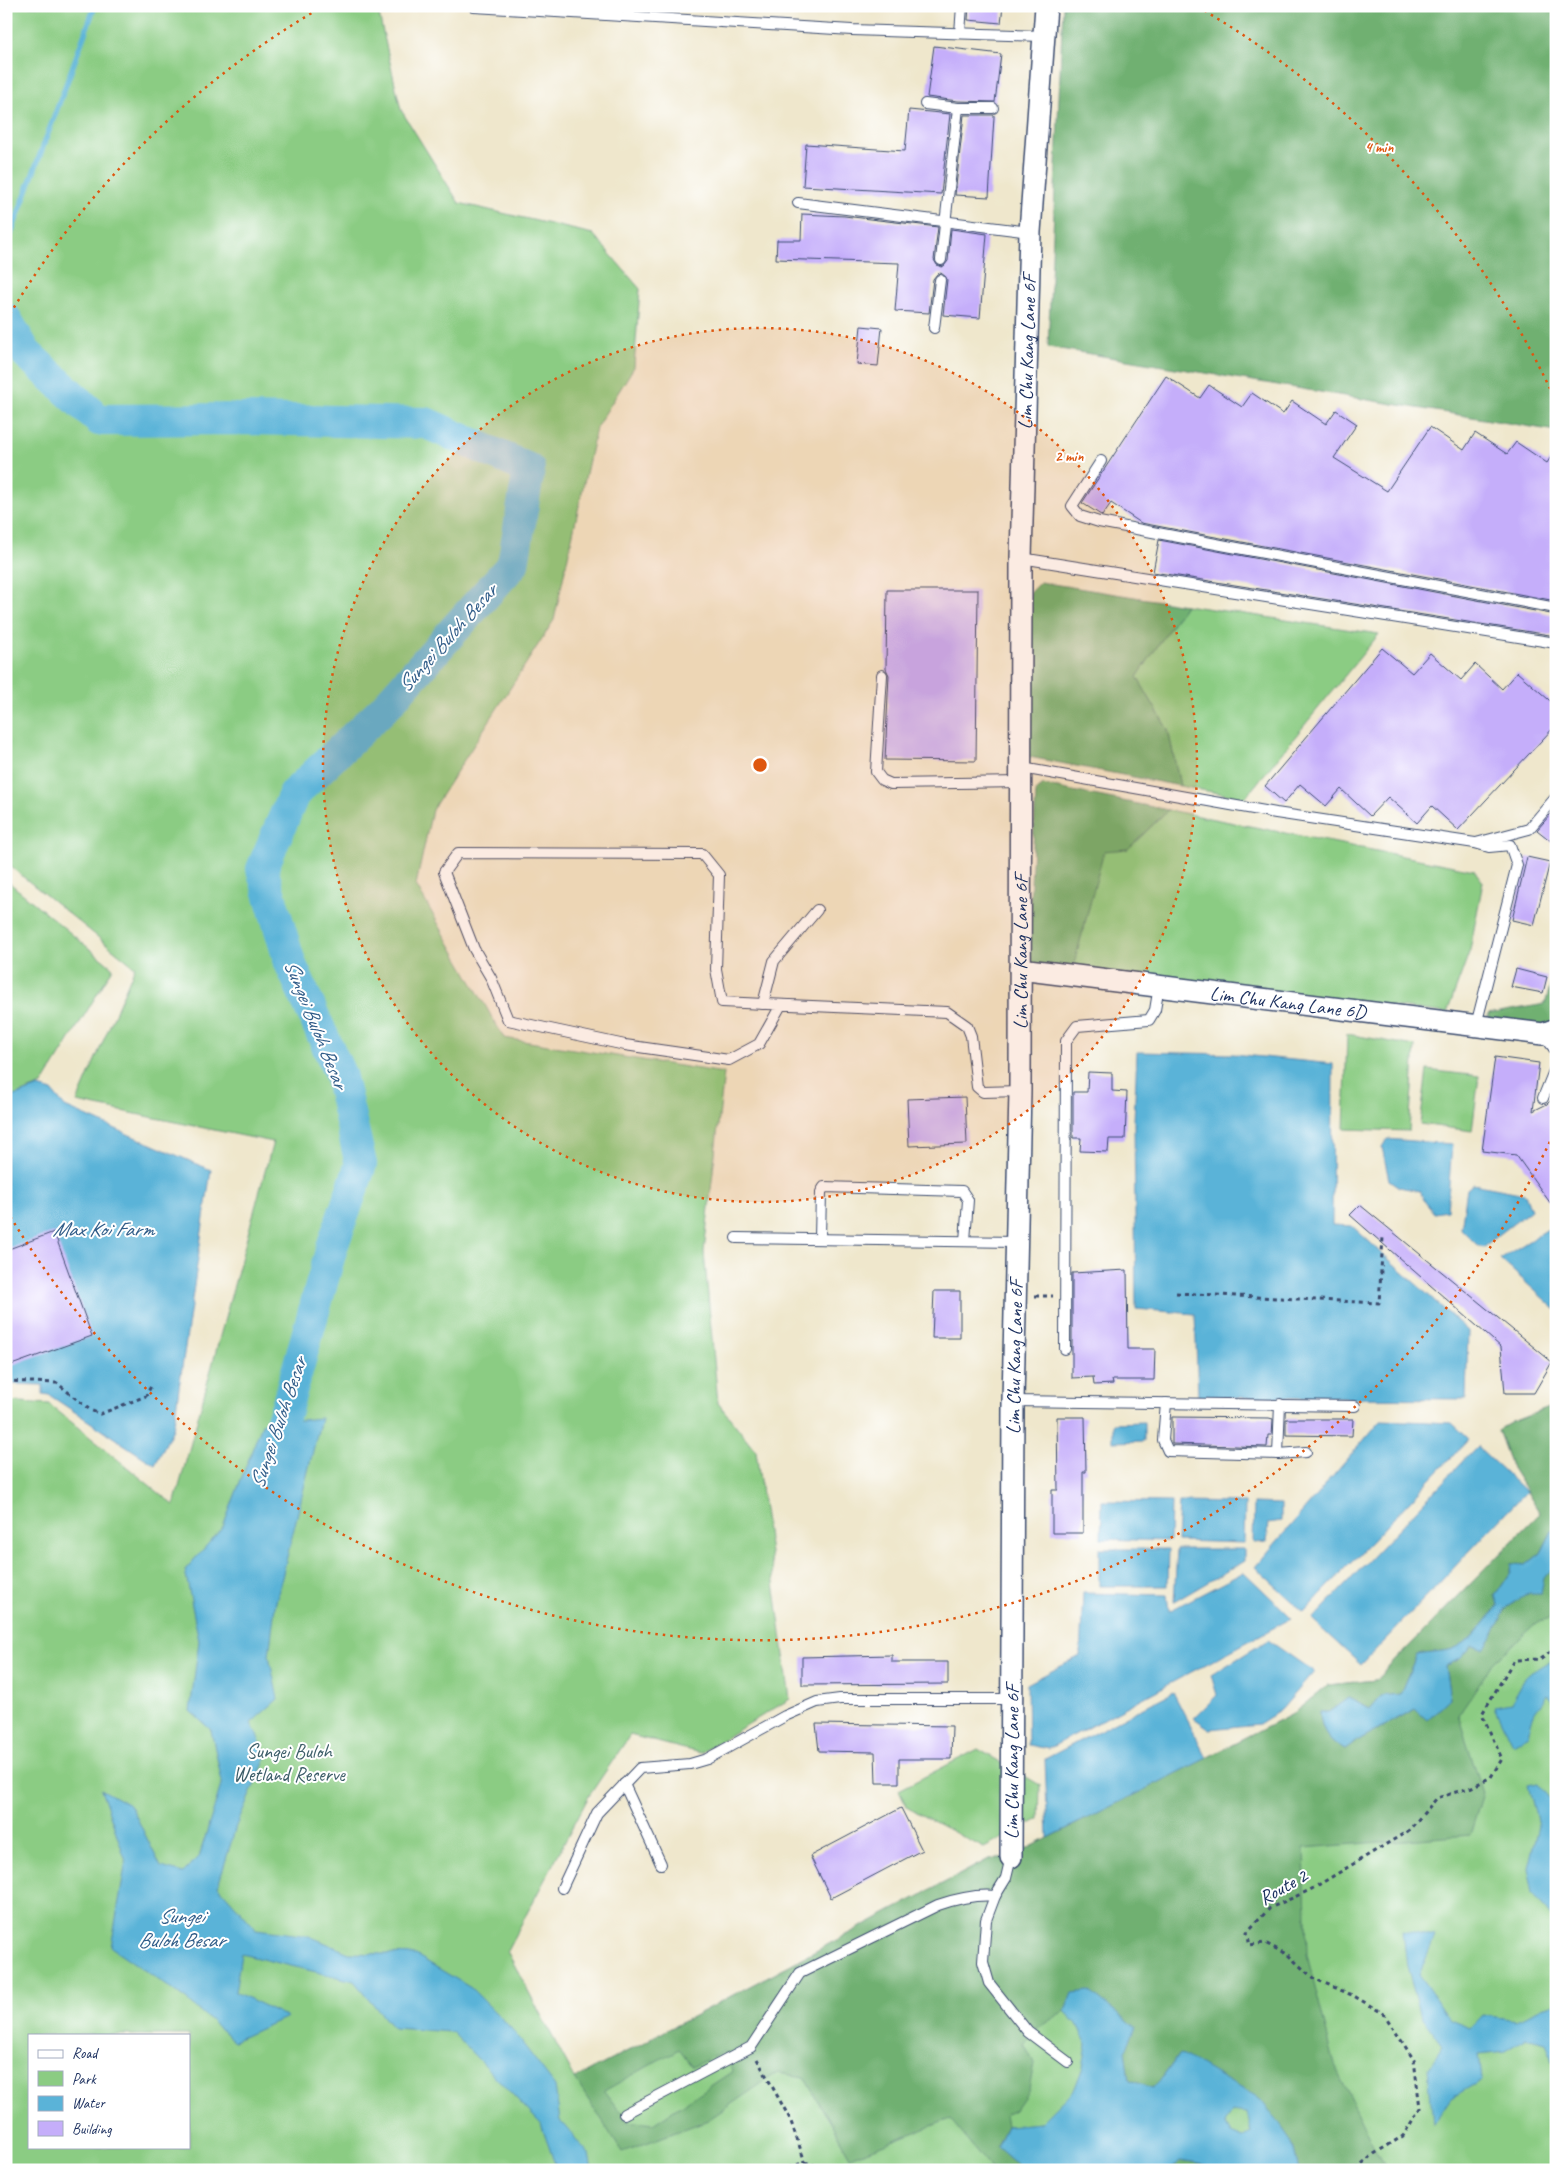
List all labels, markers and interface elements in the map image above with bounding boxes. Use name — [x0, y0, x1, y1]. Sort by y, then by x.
text: 4 min — [1365, 138, 1394, 157]
street label: Lim Chu Kang Lane 6F — [1012, 271, 1041, 430]
text: 2 min — [1055, 447, 1084, 466]
water label: Sungei Buloh Besar — [392, 576, 505, 697]
centre of rings — [751, 756, 769, 774]
street label: Lim Chu Kang Lane 6F — [1008, 871, 1033, 1029]
water label: Sungei Buloh Besar — [278, 956, 355, 1095]
street label: Lim Chu Kang Lane 6D — [1209, 980, 1369, 1025]
water label: Max Koi Farm — [52, 1216, 156, 1242]
street label: Lim Chu Kang Lane 6F — [1000, 1276, 1028, 1434]
water label: Sungei Buloh Besar — [244, 1351, 314, 1492]
street label: Lim Chu Kang Lane 6F — [999, 1681, 1024, 1839]
park label: Sungei Buloh Wetland Reserve — [233, 1739, 346, 1787]
street label: Route 2 — [1254, 1862, 1313, 1911]
water label: Sungei Buloh Besar — [138, 1903, 228, 1953]
legend — [28, 2034, 190, 2148]
text: Road — [72, 2044, 99, 2063]
text: Park — [72, 2070, 97, 2089]
text: Water — [72, 2094, 106, 2113]
text: Building — [72, 2120, 112, 2139]

